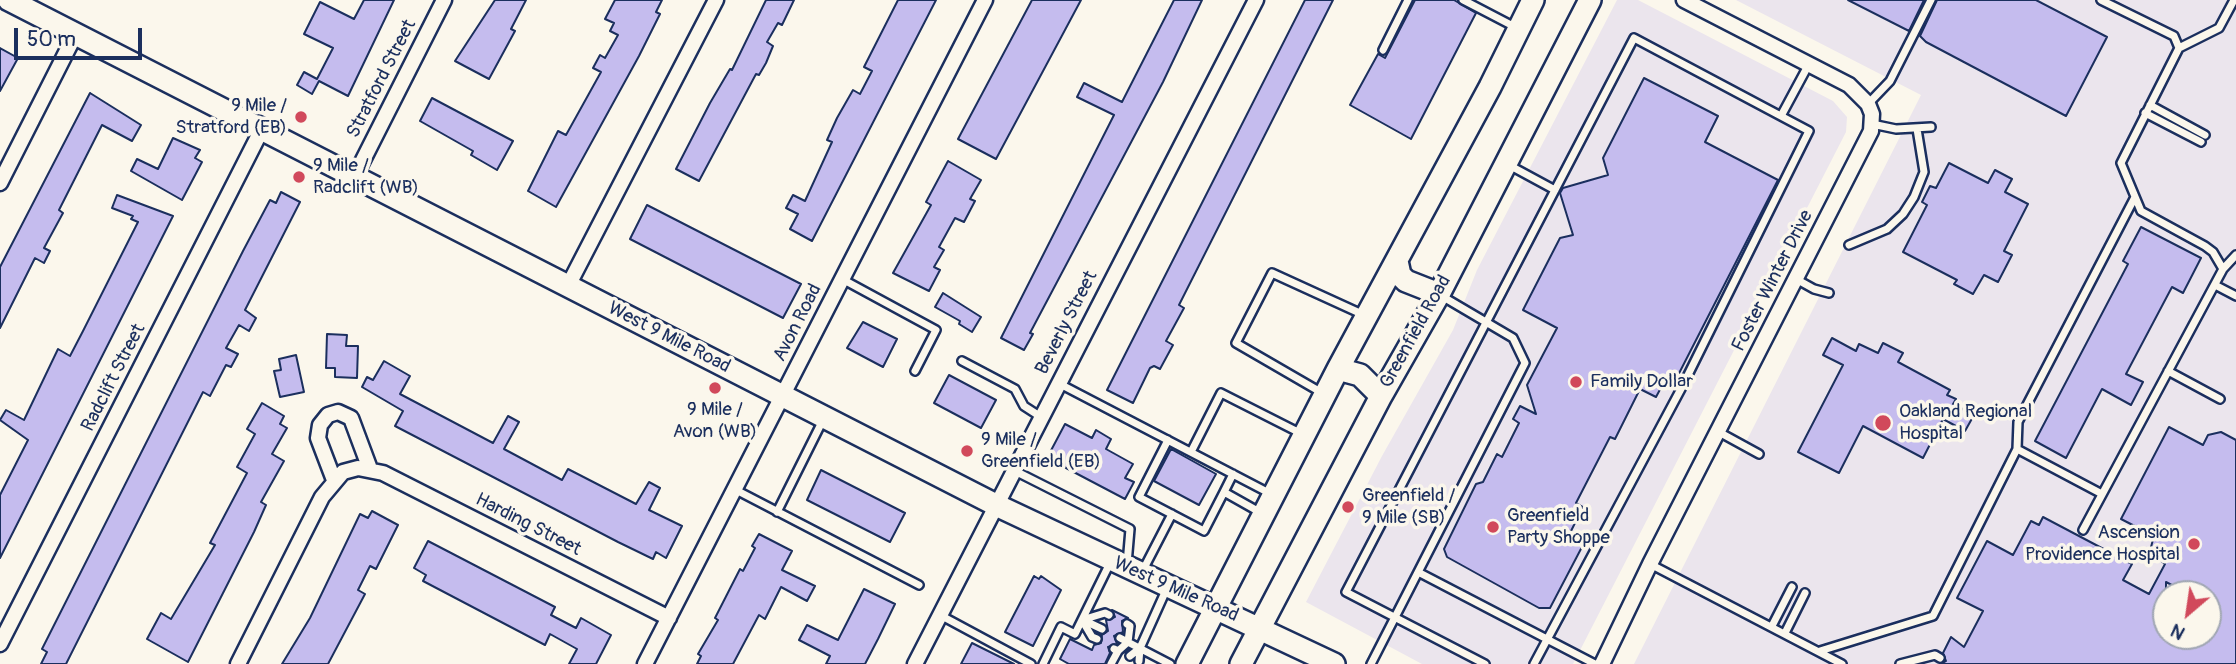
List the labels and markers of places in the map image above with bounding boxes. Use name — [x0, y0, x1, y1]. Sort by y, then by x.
place label: 9 Mile / Stratford (EB) — [176, 95, 287, 139]
marker: 9 Mile / Stratford (EB) — [293, 109, 309, 125]
place label: 9 Mile / Radclift (WB) — [313, 155, 419, 199]
marker: 9 Mile / Radclift (WB) — [291, 169, 307, 185]
place label: Family Dollar — [1590, 371, 1693, 393]
marker: Family Dollar — [1568, 374, 1584, 390]
marker: 9 Mile / Avon (WB) — [707, 380, 723, 396]
place label: 9 Mile / Avon (WB) — [673, 399, 757, 443]
place label: Oakland Regional Hospital — [1899, 401, 2032, 445]
marker: Oakland Regional Hospital — [1873, 413, 1893, 433]
place label: 9 Mile / Greenfield (EB) — [981, 429, 1101, 473]
marker: 9 Mile / Greenfield (EB) — [959, 443, 975, 459]
place label: Greenfield / 9 Mile (SB) — [1362, 485, 1455, 529]
marker: Greenfield / 9 Mile (SB) — [1340, 499, 1356, 515]
place label: Greenfield Party Shoppe — [1507, 505, 1610, 549]
marker: Greenfield Party Shoppe — [1485, 519, 1501, 535]
place label: Ascension Providence Hospital — [2025, 522, 2180, 566]
marker: Ascension Providence Hospital — [2186, 536, 2202, 552]

